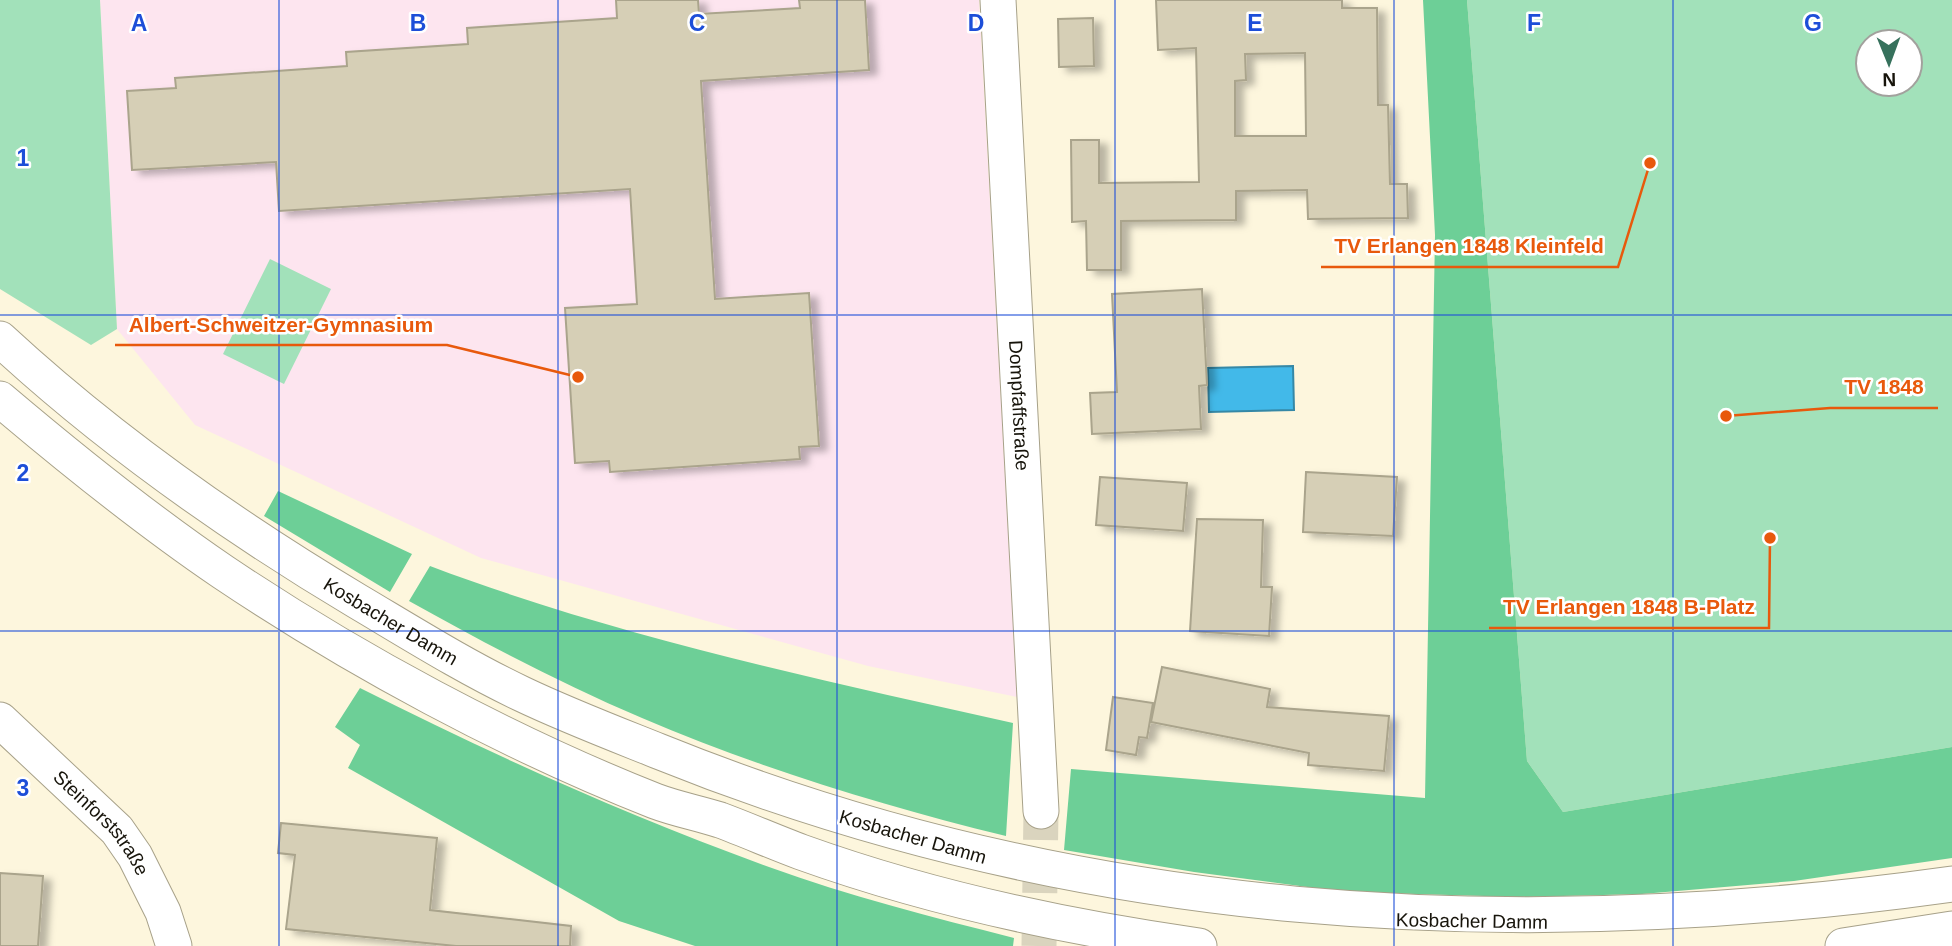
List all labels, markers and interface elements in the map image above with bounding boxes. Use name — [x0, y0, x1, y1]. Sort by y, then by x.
text: A — [131, 10, 147, 36]
text: B — [410, 10, 426, 36]
text: C — [689, 10, 705, 36]
text: D — [968, 10, 984, 36]
text: E — [1247, 10, 1263, 36]
text: F — [1527, 10, 1541, 36]
text: G — [1804, 10, 1822, 36]
north arrow — [1854, 28, 1924, 98]
text: N — [1882, 69, 1896, 90]
text: 1 — [17, 145, 30, 171]
callout: TV Erlangen 1848 Kleinfeld — [1321, 225, 1618, 267]
text: TV Erlangen 1848 Kleinfeld — [1334, 234, 1604, 257]
callout: Albert-Schweitzer-Gymnasium — [115, 303, 447, 345]
text: Albert-Schweitzer-Gymnasium — [129, 313, 433, 336]
street label: Dompfaffstraße — [1006, 340, 1033, 471]
callout: TV 1848 — [1830, 366, 1938, 408]
text: TV 1848 — [1844, 375, 1924, 398]
text: 2 — [17, 460, 29, 486]
street label: Kosbacher Damm — [320, 573, 462, 669]
callout: TV Erlangen 1848 B-Platz — [1489, 586, 1769, 628]
text: TV Erlangen 1848 B-Platz — [1503, 595, 1755, 618]
street label: Steinforststraße — [50, 766, 153, 878]
text: 3 — [17, 775, 29, 801]
street label: Kosbacher Damm — [837, 806, 989, 868]
street label: Kosbacher Damm — [1396, 909, 1548, 933]

